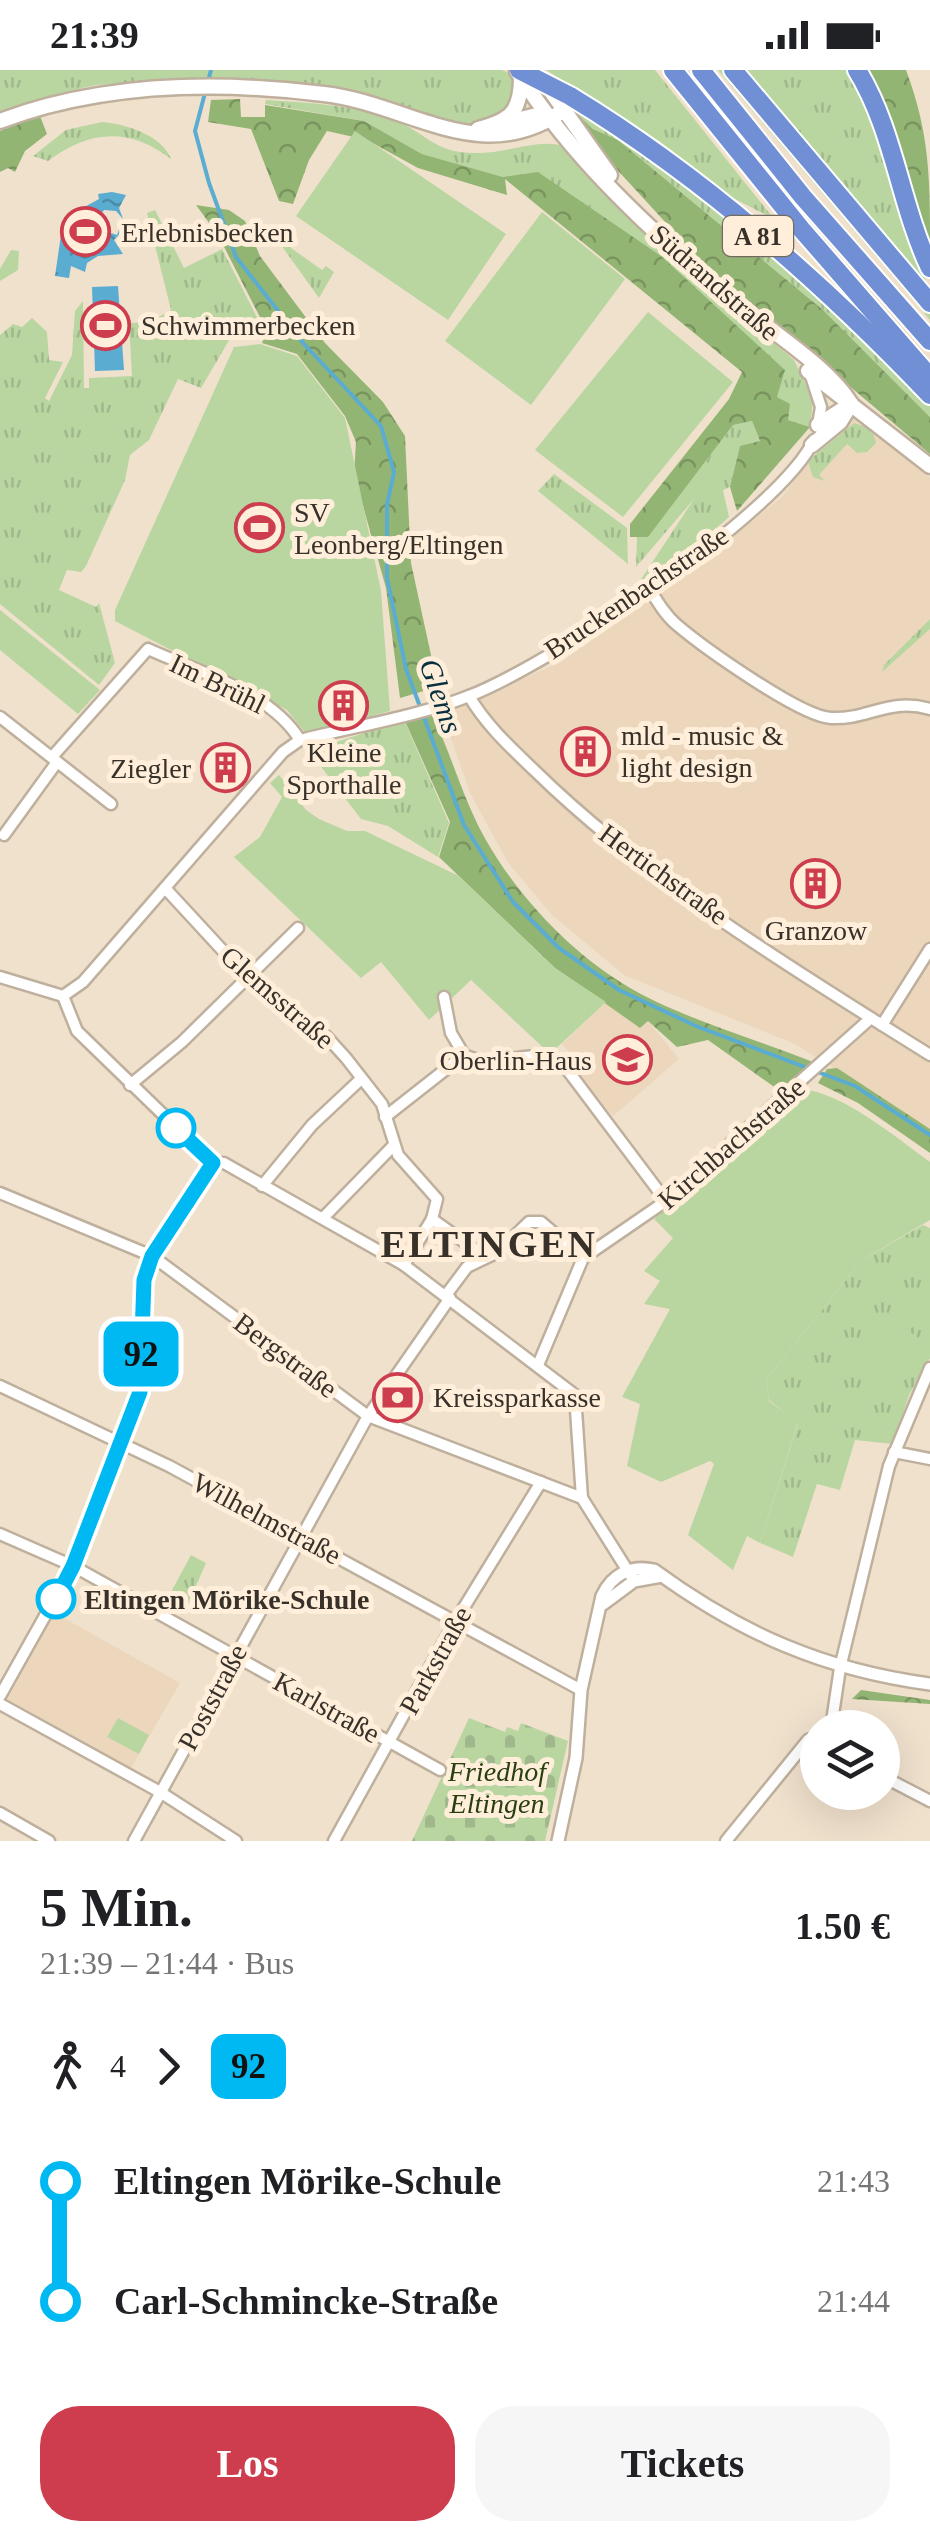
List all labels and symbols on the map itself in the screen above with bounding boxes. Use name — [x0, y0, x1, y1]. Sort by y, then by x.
sports icon: Erlebnisbecken — [60, 206, 112, 258]
road number: A 81 — [723, 216, 793, 256]
place label: Erlebnisbecken — [121, 217, 294, 248]
street label: Südrandstraße — [644, 218, 785, 347]
sports icon: Schwimmerbecken — [80, 299, 132, 351]
place label: Schwimmerbecken — [141, 310, 356, 341]
place label: SV Leonberg/Eltingen — [294, 497, 503, 560]
sports icon: SV Leonberg/Eltingen — [233, 502, 285, 554]
street label: Bruckenbachstraße — [539, 520, 734, 665]
street label: Im Brühl — [165, 647, 271, 720]
water label: Glems — [413, 654, 470, 737]
building icon: Kleine Sporthalle — [318, 679, 370, 731]
place label: mld - music & light design — [621, 720, 784, 783]
building icon: mld - music & light design — [560, 725, 612, 777]
place label: Kleine Sporthalle — [286, 737, 402, 800]
building icon: Ziegler — [200, 742, 252, 794]
place label: Ziegler — [110, 753, 192, 784]
street label: Hertichstraße — [594, 818, 734, 931]
building icon: Granzow — [790, 857, 842, 909]
place label: Granzow — [765, 915, 868, 946]
street label: Glemsstraße — [215, 940, 341, 1055]
school or university icon: Oberlin-Haus — [601, 1034, 653, 1086]
place label: Oberlin-Haus — [440, 1045, 592, 1076]
street label: Kirchbachstraße — [652, 1071, 811, 1215]
unlabelled marker — [157, 1109, 195, 1147]
district label: ELTINGEN — [380, 1223, 598, 1265]
street label: Bergstraße — [228, 1307, 343, 1404]
line badge: 92 — [96, 1322, 186, 1386]
bank icon: Kreissparkasse — [372, 1371, 424, 1423]
place label: Kreissparkasse — [433, 1382, 601, 1413]
street label: Wilhelmstraße — [187, 1466, 346, 1571]
marker: Eltingen Mörike-Schule — [37, 1580, 75, 1618]
place label: Eltingen Mörike-Schule — [84, 1584, 369, 1615]
street label: Parkstraße — [393, 1601, 478, 1719]
street label: Poststraße — [172, 1639, 253, 1755]
street label: Karlstraße — [268, 1666, 385, 1749]
park label: Friedhof Eltingen — [447, 1756, 549, 1819]

